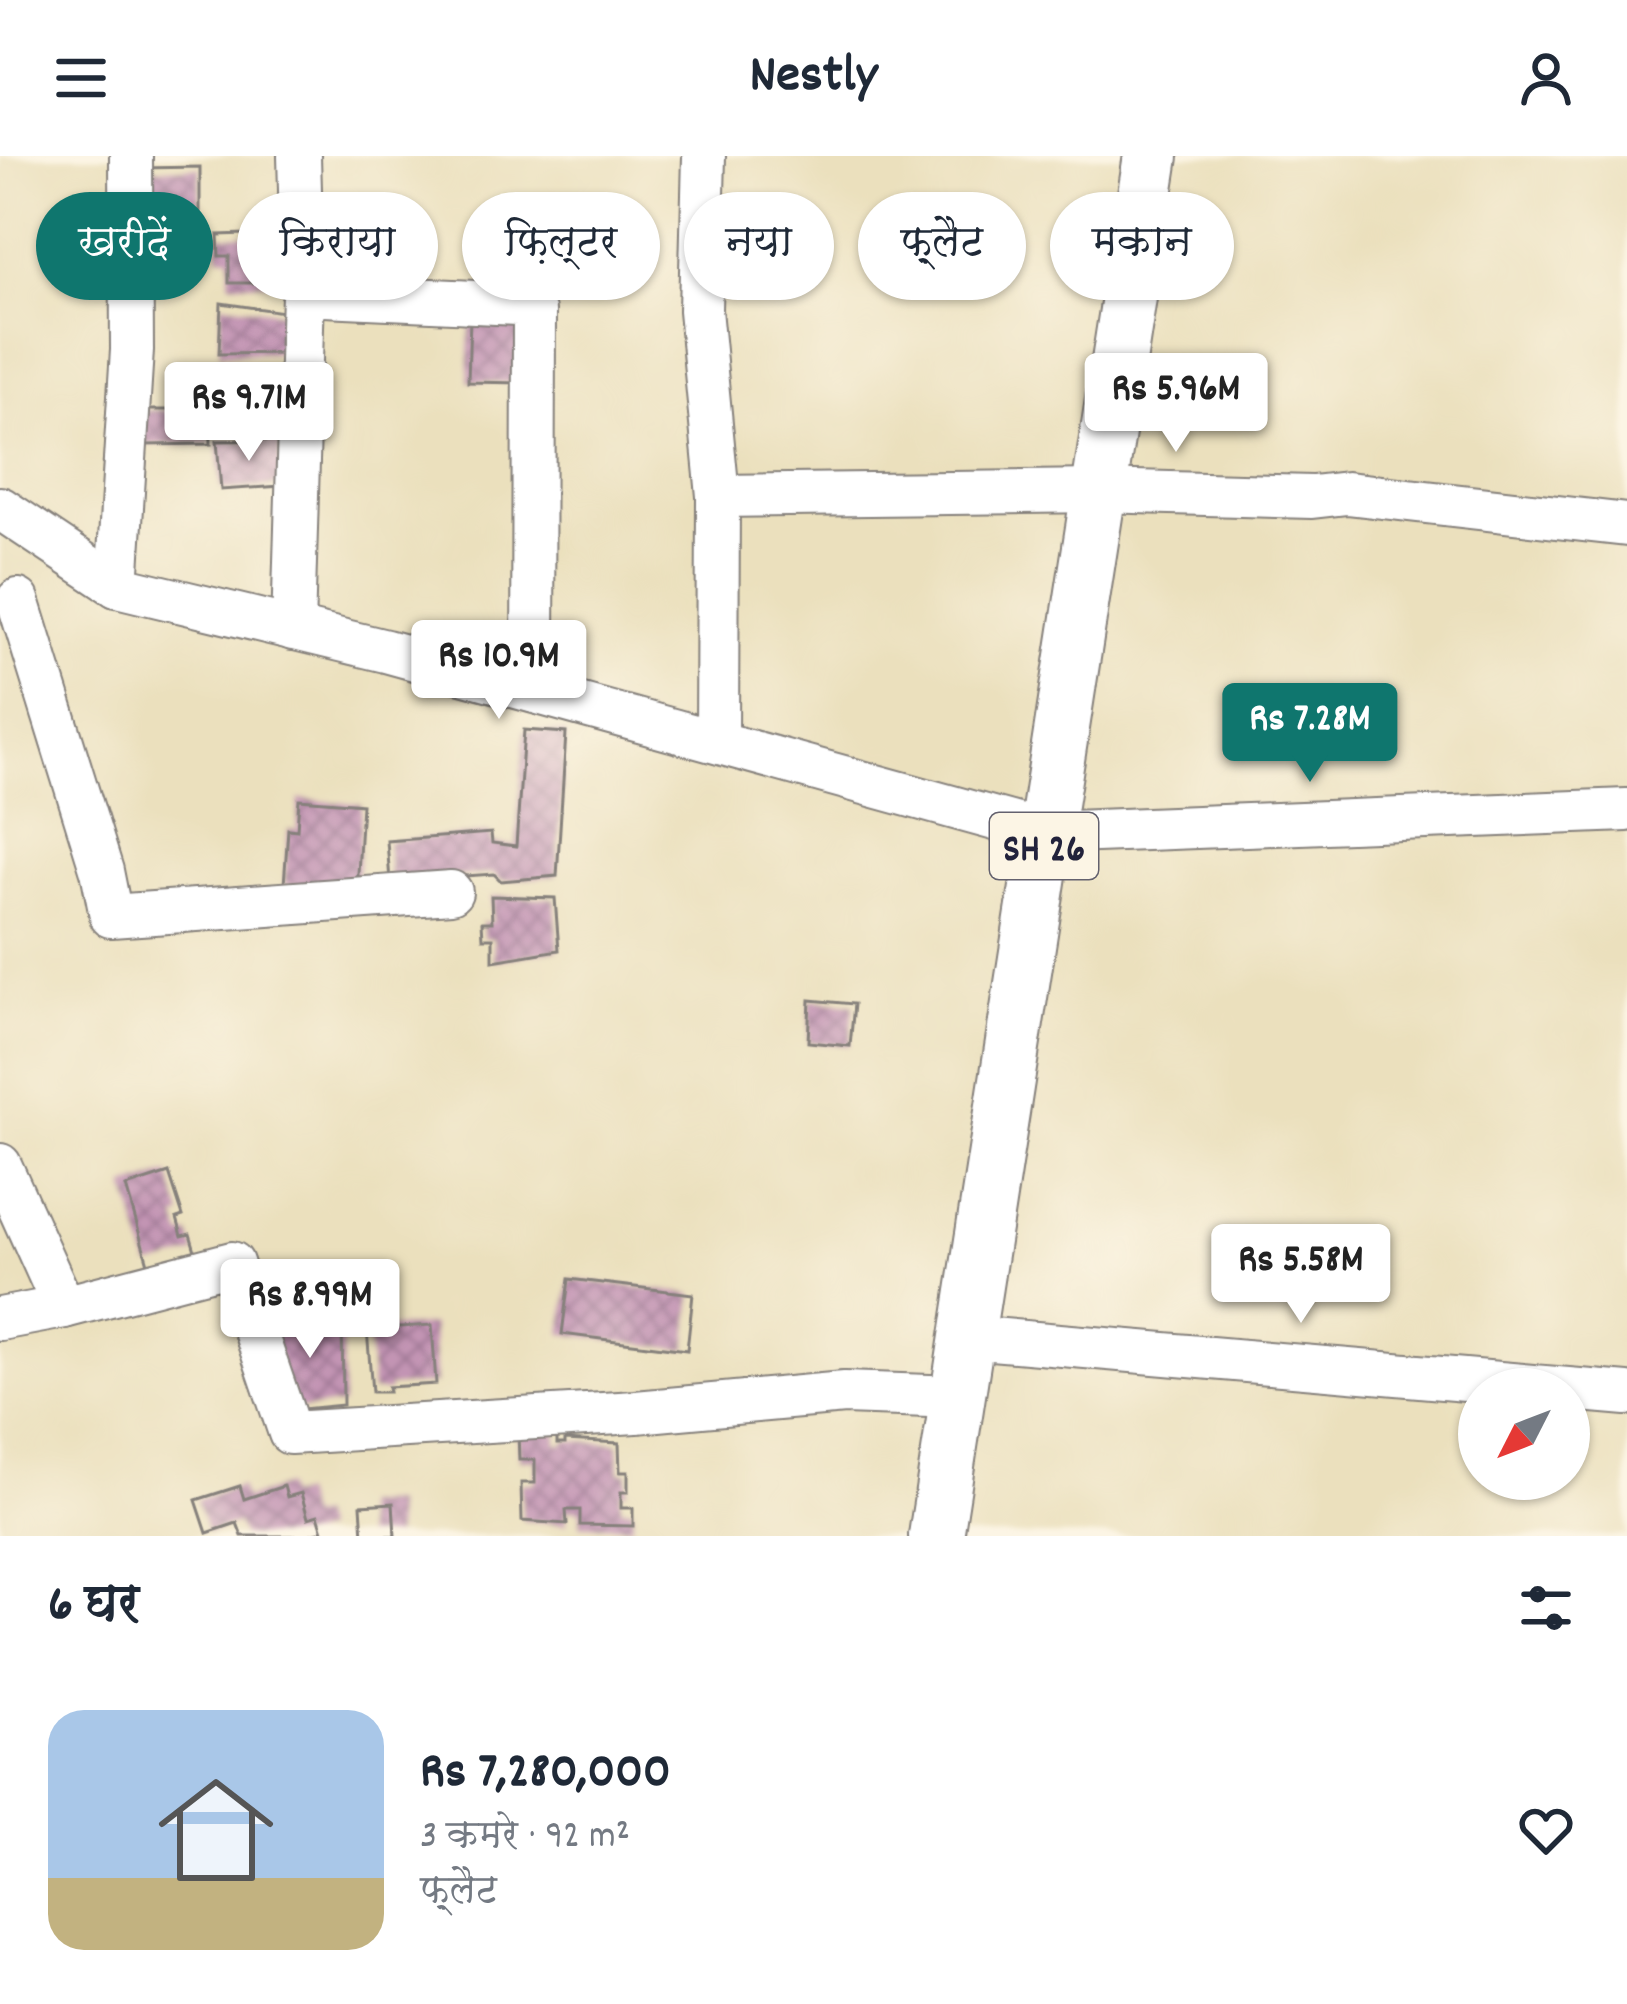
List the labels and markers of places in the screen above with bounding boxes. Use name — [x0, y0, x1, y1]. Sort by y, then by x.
pin: Rs 5.96M — [1052, 353, 1300, 455]
pin: Rs 9.71M — [125, 362, 373, 464]
pin: Rs 10.9M — [375, 620, 623, 722]
pin: Rs 7.28M — [1186, 683, 1434, 785]
pin: Rs 5.58M — [1177, 1224, 1425, 1326]
pin: Rs 8.99M — [186, 1259, 434, 1361]

